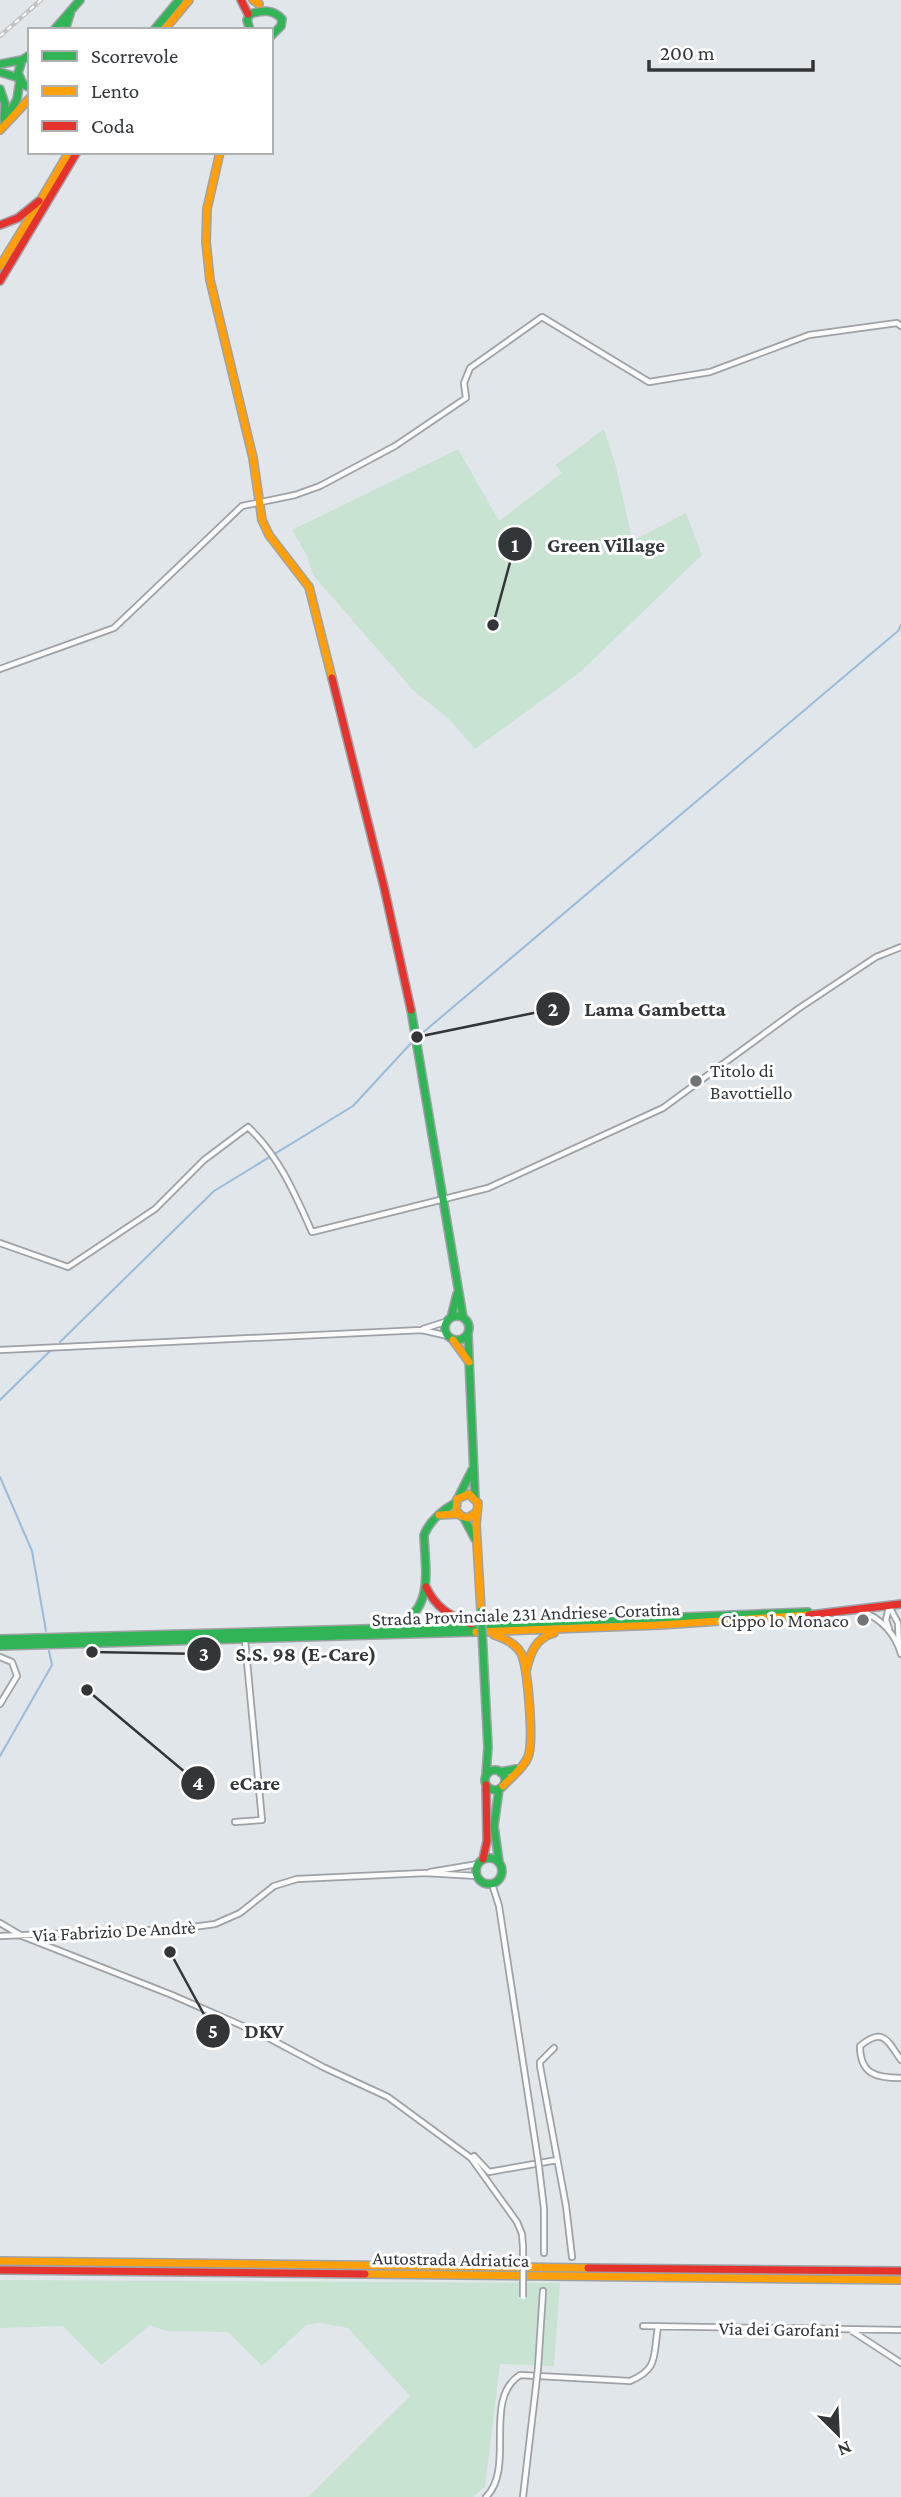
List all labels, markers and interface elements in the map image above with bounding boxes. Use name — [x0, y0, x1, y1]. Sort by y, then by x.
legend — [28, 28, 273, 154]
scale bar — [649, 28, 814, 72]
text: 200 m — [660, 41, 715, 65]
text: Scorrevole — [91, 44, 178, 68]
text: Lento — [91, 79, 139, 103]
text: Coda — [91, 114, 135, 138]
callout: Green Village — [498, 523, 679, 565]
text: 1 — [511, 533, 519, 557]
text: Green Village — [547, 533, 665, 557]
callout: Lama Gambetta — [535, 988, 740, 1030]
text: 2 — [548, 997, 559, 1021]
text: Lama Gambetta — [584, 997, 727, 1021]
place label: Titolo di Bavottiello — [710, 1060, 792, 1103]
marker: Titolo di Bavottiello — [688, 1073, 704, 1089]
street label: Strada Provinciale 231 Andriese-Coratina — [371, 1598, 681, 1630]
place label: Cippo lo Monaco — [721, 1610, 849, 1631]
marker: Cippo lo Monaco — [855, 1612, 871, 1628]
callout: S.S. 98 (E-Care) — [187, 1633, 391, 1675]
text: 3 — [199, 1642, 209, 1666]
text: S.S. 98 (E-Care) — [236, 1642, 376, 1666]
callout: eCare — [180, 1762, 294, 1804]
text: 4 — [192, 1771, 204, 1795]
text: eCare — [230, 1771, 280, 1795]
street label: Via Fabrizio De Andrè — [32, 1916, 196, 1946]
callout: DKV — [195, 2010, 297, 2052]
text: 5 — [208, 2019, 218, 2043]
text: DKV — [244, 2019, 284, 2043]
street label: Autostrada Adriatica — [372, 2247, 530, 2271]
street label: Via dei Garofani — [718, 2317, 840, 2341]
north arrow — [803, 2399, 873, 2469]
text: N — [834, 2437, 855, 2461]

